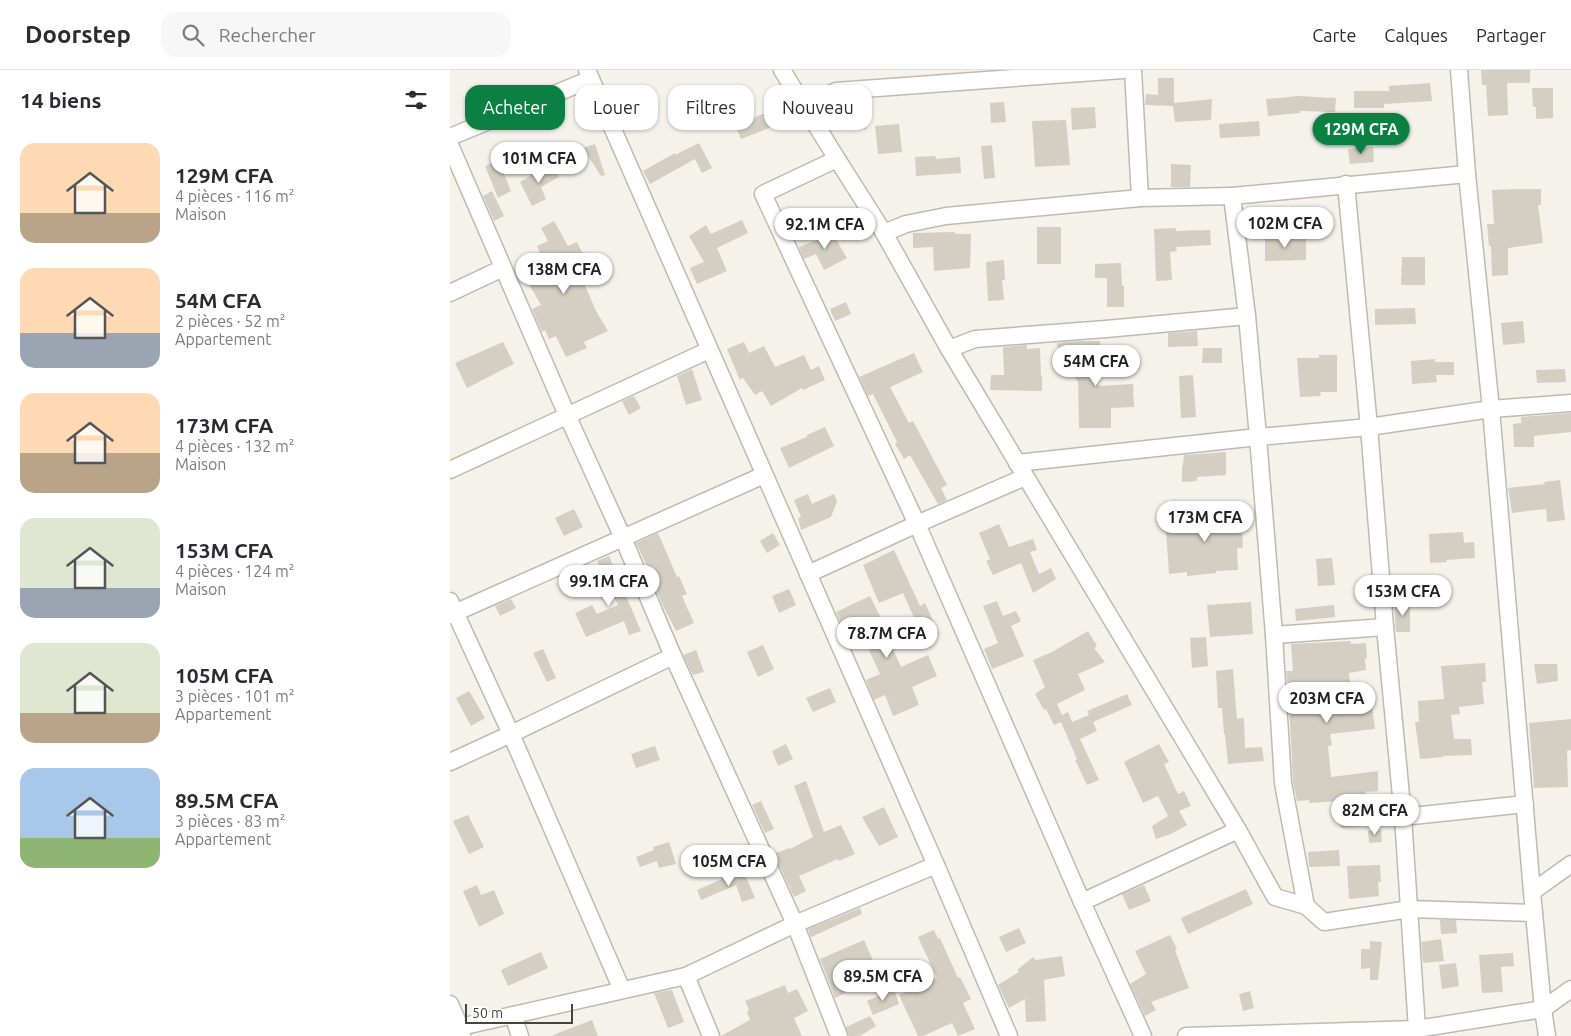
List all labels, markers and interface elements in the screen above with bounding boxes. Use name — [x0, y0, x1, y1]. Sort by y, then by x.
search box — [161, 12, 511, 57]
text: Doorstep — [25, 21, 131, 48]
icon: search — [179, 21, 207, 49]
text: Rechercher — [219, 24, 316, 46]
text: Carte — [1312, 25, 1356, 45]
text: Calques — [1384, 25, 1448, 45]
text: Partager — [1476, 25, 1546, 45]
chip: Acheter — [465, 85, 565, 130]
chip: Louer — [575, 85, 658, 130]
chip: Filtres — [668, 85, 754, 130]
chip: Nouveau — [764, 85, 872, 130]
icon: filters — [402, 86, 430, 114]
text: 14 biens — [20, 88, 101, 112]
pin: 129M CFA — [1309, 112, 1413, 155]
text: 129M CFA — [1324, 120, 1398, 138]
pin: 101M CFA — [487, 142, 591, 184]
text: 101M CFA — [502, 149, 576, 167]
icon: home — [60, 163, 120, 223]
text: 129M CFA — [175, 163, 273, 187]
text: 4 pièces · 116 m² — [175, 187, 295, 205]
text: Maison — [175, 205, 226, 223]
pin: 102M CFA — [1233, 206, 1337, 249]
pin: 92.1M CFA — [768, 208, 882, 250]
text: 102M CFA — [1248, 214, 1322, 232]
text: 92.1M CFA — [786, 215, 864, 233]
pin: 138M CFA — [512, 252, 616, 295]
text: 138M CFA — [527, 260, 601, 278]
icon: home — [60, 288, 120, 348]
text: 54M CFA — [175, 288, 261, 312]
text: 2 pièces · 52 m² — [175, 312, 285, 330]
text: Appartement — [175, 330, 272, 348]
pin: 54M CFA — [1050, 344, 1142, 387]
text: 54M CFA — [1063, 352, 1129, 370]
icon: home — [60, 413, 120, 473]
text: 173M CFA — [175, 413, 273, 437]
text: 4 pièces · 132 m² — [175, 437, 295, 455]
text: Maison — [175, 455, 226, 473]
pin: 173M CFA — [1153, 500, 1257, 543]
text: 173M CFA — [1168, 508, 1242, 526]
icon: home — [60, 538, 120, 598]
text: 153M CFA — [175, 538, 273, 562]
text: 4 pièces · 124 m² — [175, 562, 295, 580]
pin: 99.1M CFA — [552, 564, 666, 607]
text: 99.1M CFA — [570, 572, 648, 590]
pin: 153M CFA — [1351, 574, 1455, 617]
text: Maison — [175, 580, 226, 598]
text: 153M CFA — [1366, 582, 1440, 600]
pin: 78.7M CFA — [830, 616, 944, 659]
text: 78.7M CFA — [848, 624, 926, 642]
icon: home — [60, 663, 120, 723]
text: 105M CFA — [175, 663, 273, 687]
pin: 203M CFA — [1275, 682, 1379, 724]
text: 3 pièces · 101 m² — [175, 687, 295, 705]
text: 203M CFA — [1290, 689, 1364, 707]
text: Appartement — [175, 705, 272, 723]
icon: home — [60, 788, 120, 848]
text: 89.5M CFA — [175, 788, 278, 812]
pin: 82M CFA — [1329, 794, 1421, 836]
text: 82M CFA — [1342, 801, 1408, 819]
text: 3 pièces · 83 m² — [175, 812, 285, 830]
text: Appartement — [175, 830, 272, 848]
pin: 105M CFA — [677, 844, 781, 887]
text: 105M CFA — [692, 852, 766, 870]
pin: 89.5M CFA — [826, 960, 940, 1002]
text: 89.5M CFA — [844, 967, 922, 985]
scale bar — [465, 1001, 572, 1024]
text: 50 m — [472, 1005, 503, 1021]

